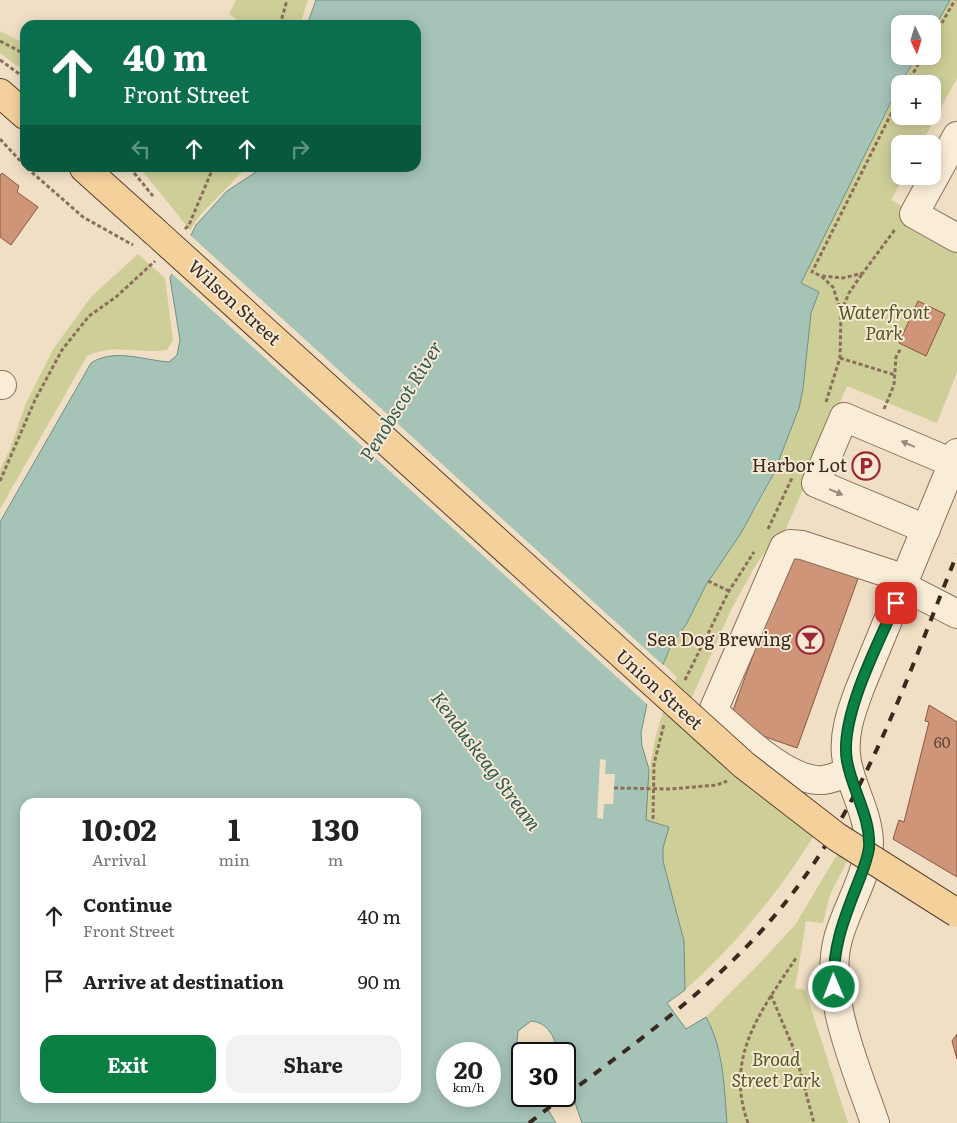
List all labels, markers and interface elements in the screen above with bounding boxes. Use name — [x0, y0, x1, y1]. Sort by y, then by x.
north arrow — [891, 15, 941, 65]
map controls — [891, 15, 941, 185]
text: 40 m — [123, 30, 208, 82]
icon: ahead — [40, 40, 105, 105]
button: + — [891, 75, 941, 125]
text: Front Street — [123, 77, 249, 110]
icon: left — [127, 135, 155, 163]
icon: ahead — [180, 135, 208, 163]
icon: ahead — [233, 135, 261, 163]
icon: right — [286, 135, 314, 163]
button: − — [891, 135, 941, 185]
street label: Wilson Street — [183, 253, 288, 351]
park label: Waterfront Park — [838, 298, 930, 346]
water label: Penobscot River — [352, 335, 448, 466]
one-way arrow — [901, 440, 915, 448]
place label: Harbor Lot — [752, 451, 848, 478]
parking icon: Harbor Lot — [851, 451, 881, 481]
one-way arrow — [829, 488, 843, 496]
pin — [875, 582, 917, 624]
icon: arrive — [882, 589, 910, 617]
place label: Sea Dog Brewing — [647, 625, 792, 652]
bar icon: Sea Dog Brewing — [795, 625, 825, 655]
street label: Union Street — [610, 642, 710, 736]
water label: Kenduskeag Stream — [425, 685, 549, 836]
house number: 60 — [934, 730, 951, 753]
text: 10:02 — [82, 806, 157, 850]
text: 1 — [228, 806, 240, 850]
text: 130 — [312, 806, 359, 850]
text: Arrival — [92, 847, 147, 871]
text: min — [218, 847, 250, 871]
text: m — [328, 847, 343, 871]
text: Continue — [83, 890, 172, 918]
icon: ahead — [40, 902, 68, 930]
text: 40 m — [357, 902, 401, 930]
text: Front Street — [83, 918, 175, 942]
position arrow — [807, 960, 859, 1012]
icon: arrive — [40, 967, 68, 995]
text: Arrive at destination — [83, 967, 284, 995]
text: 90 m — [358, 967, 401, 995]
button: Exit — [40, 1035, 216, 1093]
button: Share — [226, 1035, 401, 1093]
speed limit sign: 30 — [511, 1042, 576, 1107]
park label: Broad Street Park — [731, 1045, 821, 1093]
text: 20 — [454, 1050, 483, 1087]
text: km/h — [453, 1078, 484, 1096]

